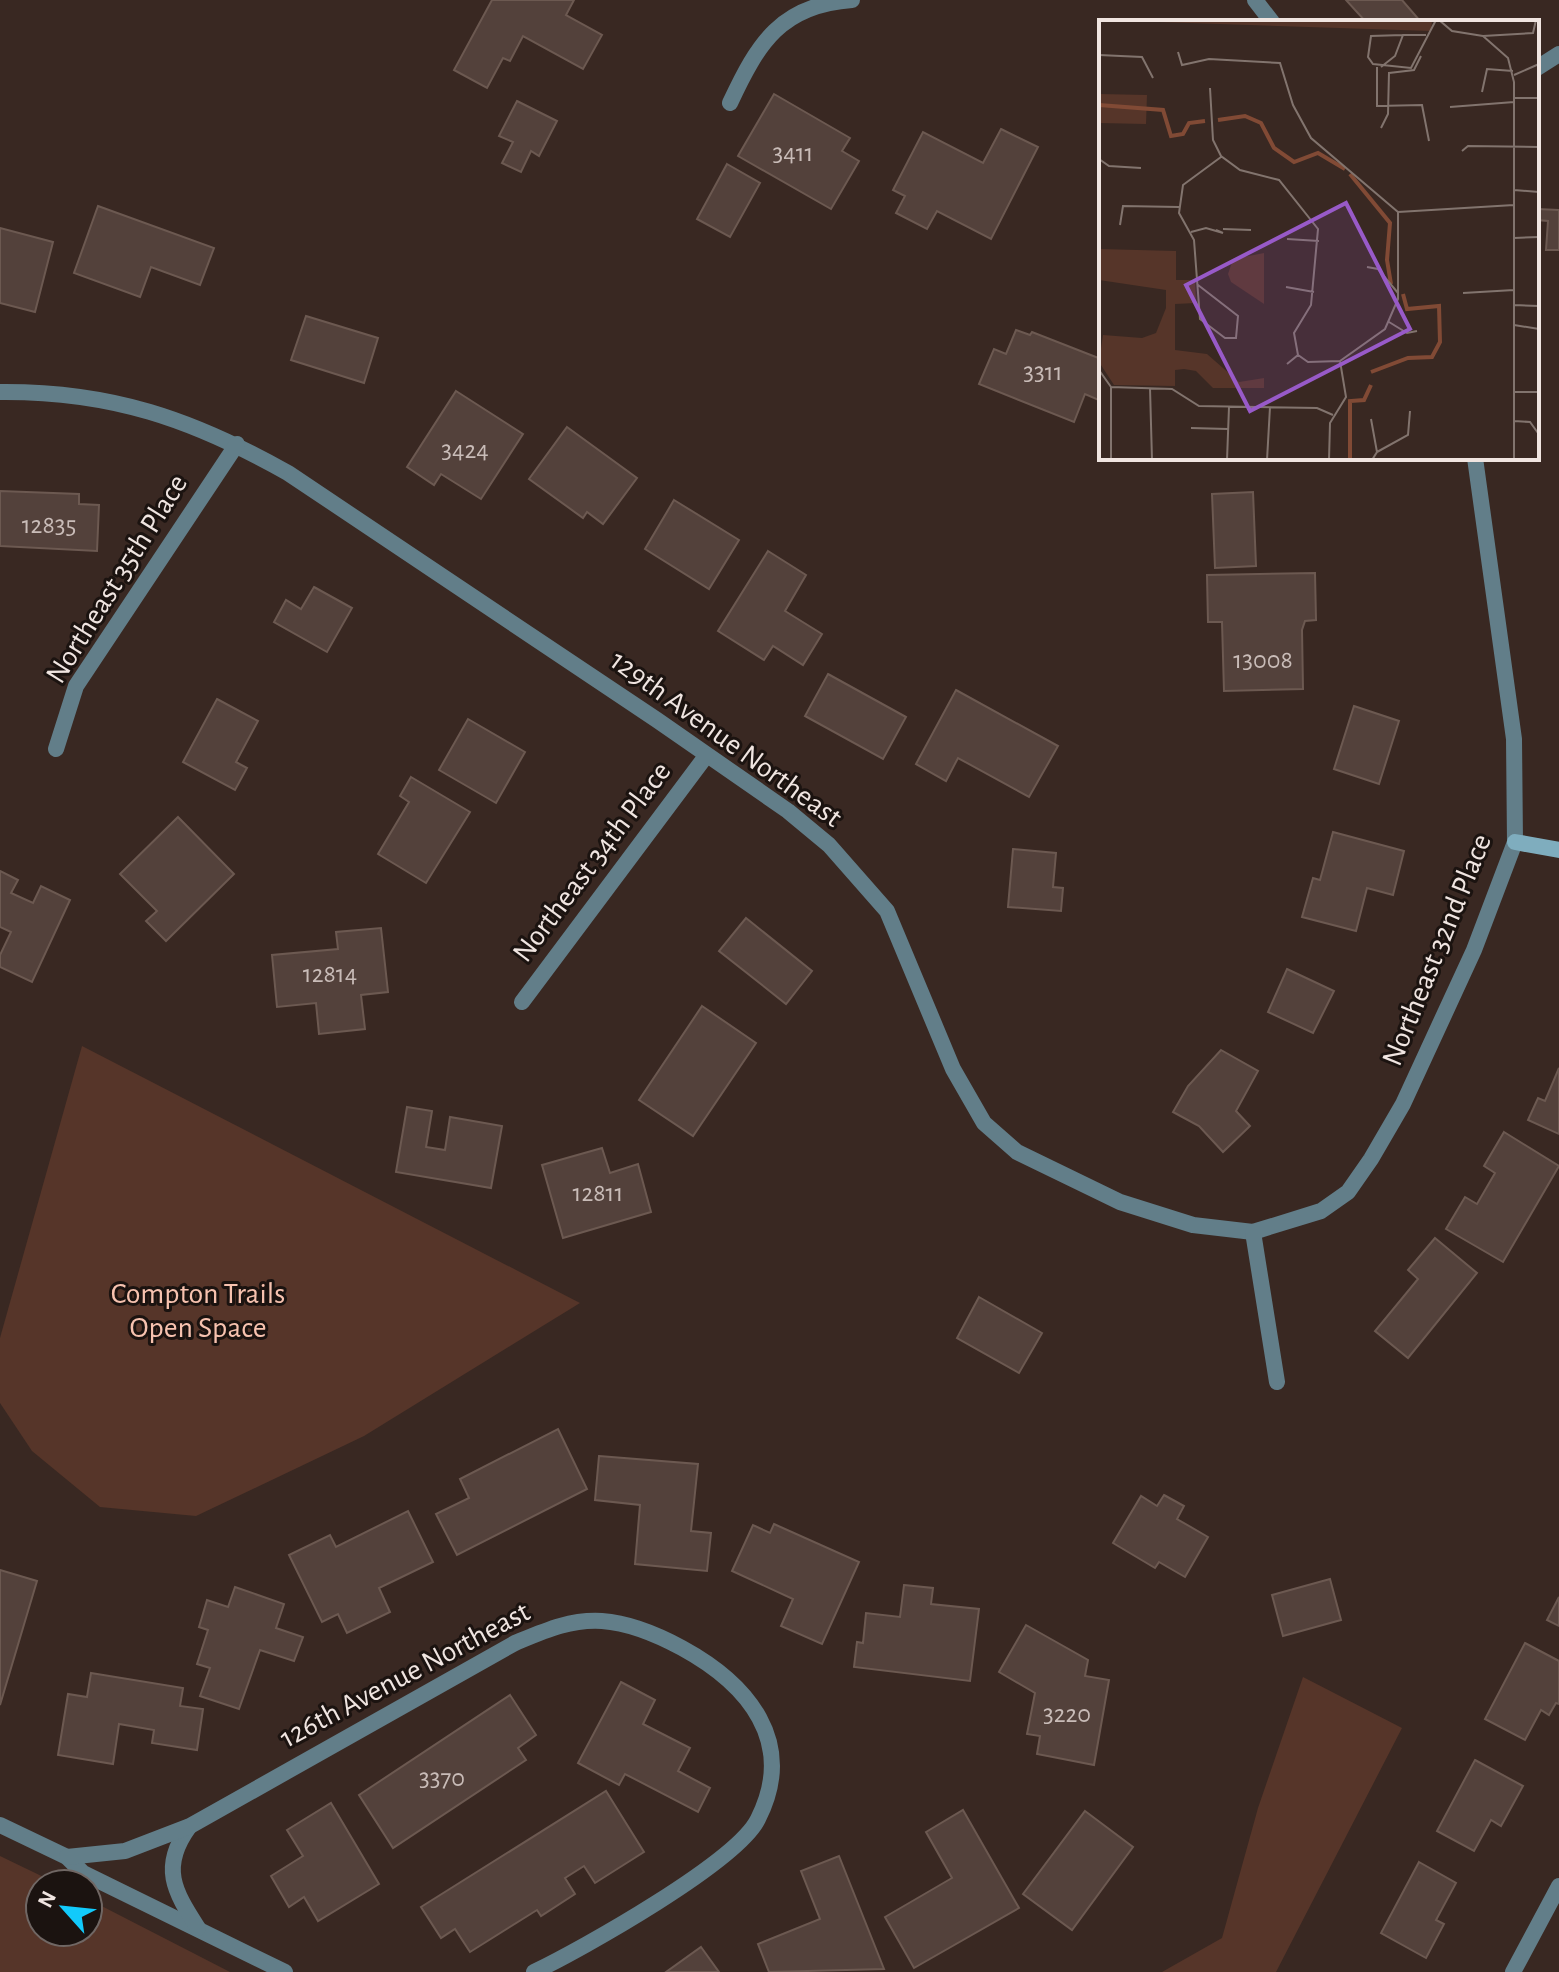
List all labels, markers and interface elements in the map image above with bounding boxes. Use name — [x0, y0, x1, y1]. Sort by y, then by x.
inset map — [1099, 20, 1539, 460]
house number: 3411 — [772, 140, 814, 166]
house number: 3311 — [1023, 359, 1063, 385]
house number: 3424 — [441, 437, 489, 463]
street label: Northeast 35th Place — [41, 469, 193, 689]
house number: 12835 — [22, 512, 76, 538]
street label: 129th Avenue Northeast — [605, 645, 848, 833]
house number: 13008 — [1233, 647, 1293, 673]
street label: Northeast 34th Place — [507, 756, 677, 968]
street label: Northeast 32nd Place — [1377, 830, 1497, 1070]
house number: 12814 — [303, 961, 357, 987]
house number: 12811 — [573, 1180, 624, 1206]
park label: Compton Trails Open Space — [111, 1279, 285, 1343]
street label: 126th Avenue Northeast — [275, 1596, 535, 1754]
house number: 3220 — [1043, 1701, 1091, 1727]
house number: 3370 — [419, 1765, 465, 1791]
north arrow — [24, 1868, 104, 1948]
text: N — [34, 1888, 60, 1911]

